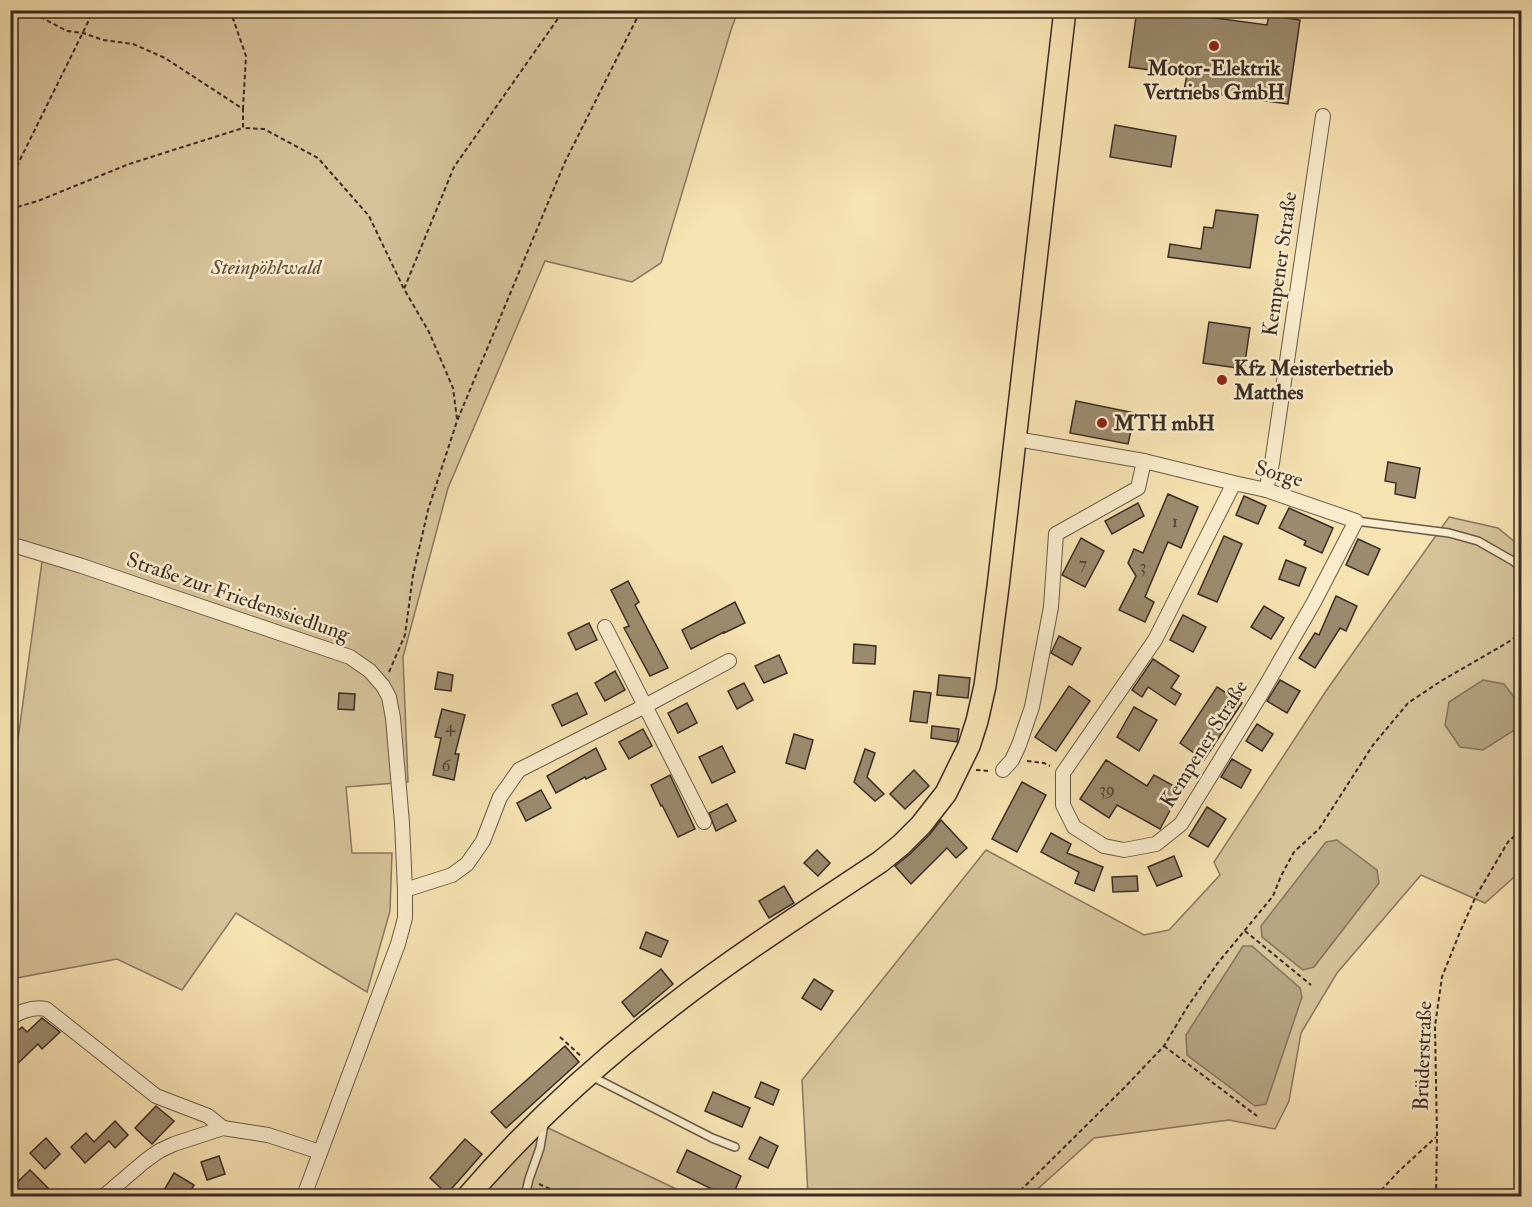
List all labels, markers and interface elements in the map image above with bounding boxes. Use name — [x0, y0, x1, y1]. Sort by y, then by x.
marker: Motor-Elektrik Vertriebs GmbH — [1207, 39, 1221, 53]
place label: Motor-Elektrik Vertriebs GmbH — [1142, 55, 1285, 106]
street label: Kempener Straße — [1256, 190, 1304, 338]
park label: Steinpöhlwald — [210, 254, 323, 281]
place label: Kfz Meisterbetrieb Matthes — [1233, 355, 1394, 406]
marker: Kfz Meisterbetrieb Matthes — [1215, 373, 1229, 387]
place label: MTH mbH — [1113, 410, 1215, 437]
marker: MTH mbH — [1095, 416, 1109, 430]
street label: Sorge — [1252, 454, 1306, 494]
house number: 1 — [1172, 510, 1178, 533]
street label: Straße zur Friedenssiedlung — [123, 546, 354, 648]
house number: 7 — [1079, 552, 1087, 575]
house number: 3 — [1140, 555, 1146, 578]
street label: Kempener Straße — [1154, 675, 1254, 813]
house number: 4 — [445, 715, 456, 738]
house number: 6 — [441, 754, 451, 777]
house number: 39 — [1099, 778, 1115, 801]
street label: Brüderstraße — [1408, 1000, 1438, 1111]

